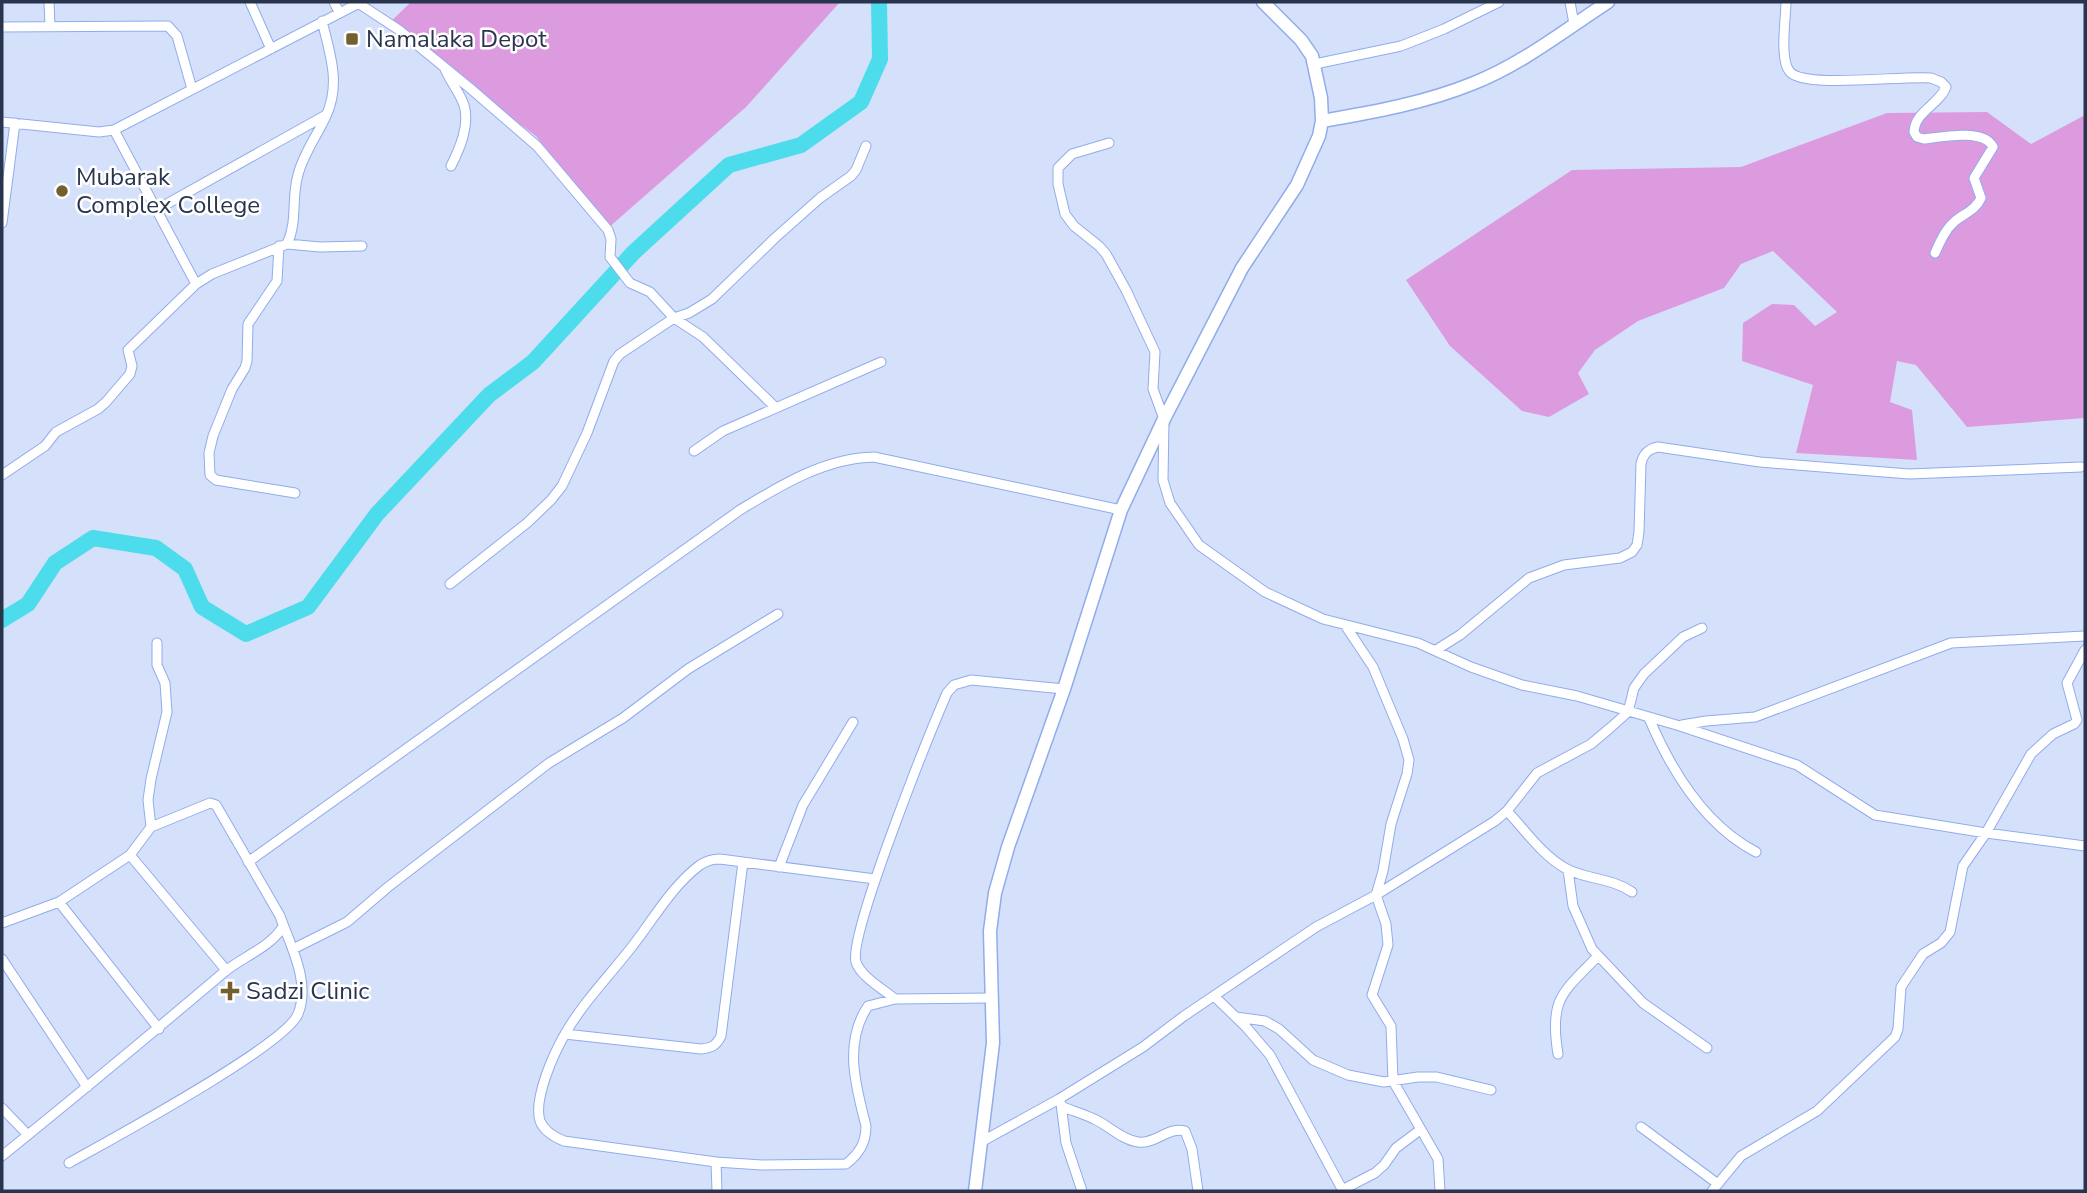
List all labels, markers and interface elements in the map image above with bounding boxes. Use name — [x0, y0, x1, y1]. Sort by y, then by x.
place label: Namalaka Depot — [366, 23, 547, 55]
marker: Namalaka Depot — [344, 31, 360, 47]
place label: Mubarak Complex College — [76, 161, 260, 221]
marker: Mubarak Complex College — [54, 183, 70, 199]
place label: Sadzi Clinic — [246, 975, 369, 1007]
marker: Sadzi Clinic — [220, 981, 240, 1001]

